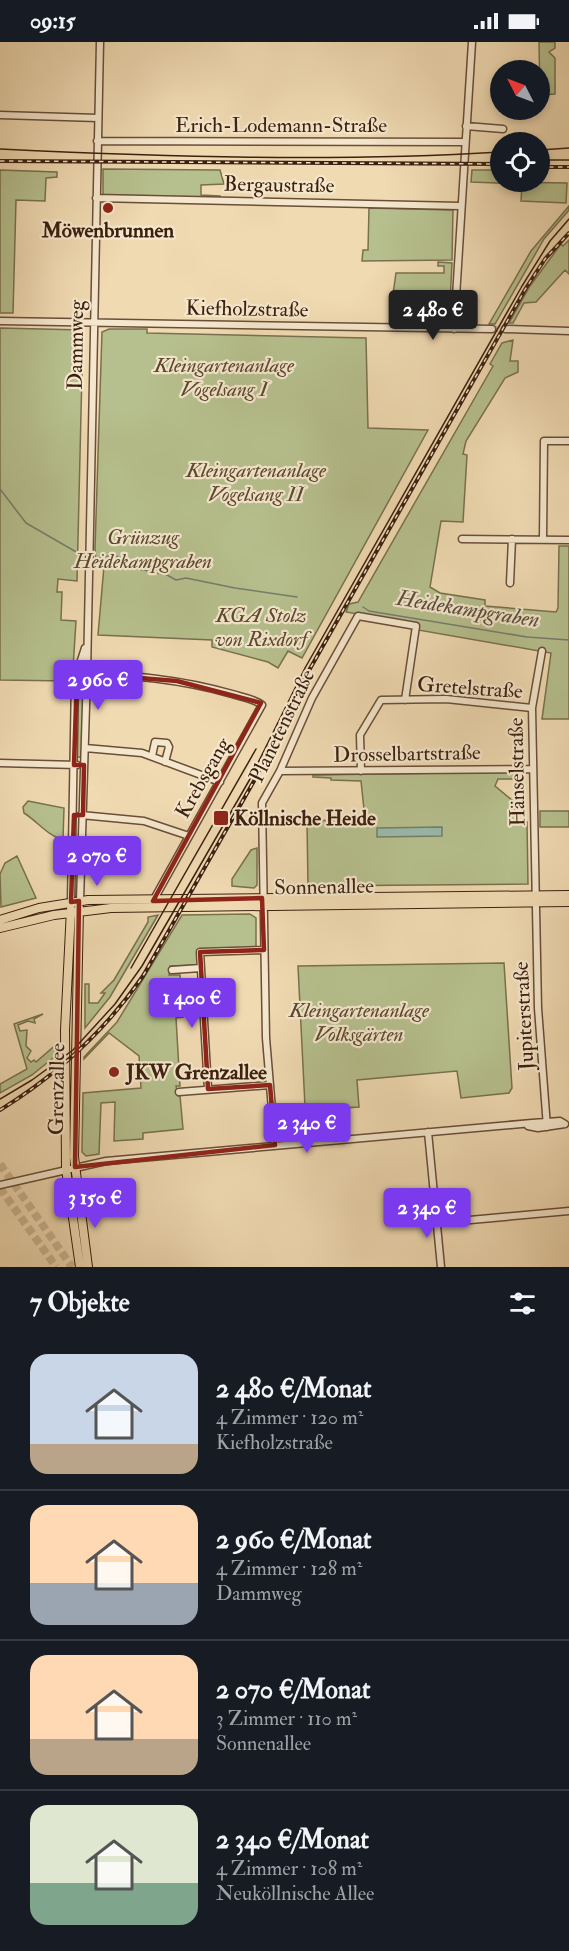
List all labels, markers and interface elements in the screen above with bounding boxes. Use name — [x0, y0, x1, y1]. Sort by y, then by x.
text: 09:15 — [30, 7, 75, 35]
north arrow — [490, 60, 550, 120]
map controls — [490, 60, 550, 192]
street label: Erich-Lodemann-Straße — [175, 112, 387, 139]
button: locate — [490, 132, 550, 192]
street label: Bergaustraße — [223, 171, 335, 199]
marker: Möwenbrunnen — [101, 201, 115, 215]
place label: Möwenbrunnen — [41, 217, 174, 244]
pin: 2 480 € — [378, 290, 488, 341]
street label: Kiefholzstraße — [185, 294, 309, 324]
text: 2 480 € — [403, 297, 463, 322]
street label: Dammweg — [62, 299, 90, 390]
park label: Kleingartenanlage Vogelsang I — [153, 352, 295, 403]
park label: Kleingartenanlage Vogelsang II — [185, 457, 327, 508]
park label: Grünzug Heidekampgraben — [73, 524, 212, 575]
water label: Heidekampgraben — [393, 584, 542, 634]
park label: KGA Stolz von Rixdorf — [215, 602, 312, 653]
pin: 2 960 € — [43, 660, 153, 711]
street label: Planetenstraße — [243, 665, 321, 787]
text: 2 960 € — [68, 667, 128, 692]
street label: Gretelstraße — [416, 671, 524, 705]
street label: Hänselstraße — [503, 717, 531, 827]
street label: Krebsgang — [169, 732, 237, 823]
street label: Drosselbartstraße — [333, 739, 481, 769]
place label: Köllnische Heide — [234, 805, 376, 832]
marker: Köllnische Heide — [212, 809, 230, 827]
pin: 2 070 € — [42, 836, 152, 887]
text: 2 070 € — [67, 843, 127, 868]
street label: Sonnenallee — [274, 873, 374, 901]
street label: Jupiterstraße — [508, 961, 540, 1072]
pin: 1 400 € — [137, 978, 247, 1029]
text: 1 400 € — [163, 985, 221, 1010]
park label: Kleingartenanlage Volksgärten — [288, 997, 430, 1048]
street label: Grenzallee — [43, 1043, 71, 1135]
place label: JKW Grenzallee — [125, 1059, 267, 1086]
marker: JKW Grenzallee — [107, 1065, 121, 1079]
pin: 2 340 € — [252, 1103, 362, 1154]
text: 2 340 € — [278, 1110, 336, 1135]
pin: 3 150 € — [40, 1178, 150, 1229]
text: 3 150 € — [68, 1185, 122, 1210]
pin: 2 340 € — [372, 1188, 482, 1239]
text: 2 340 € — [398, 1195, 456, 1220]
text: 7 Objekte — [30, 1287, 130, 1319]
icon: filters — [506, 1287, 539, 1320]
text: 2 480 €/Monat — [216, 1373, 371, 1405]
icon: home — [78, 1378, 150, 1450]
text: 4 Zimmer · 120 m² — [216, 1405, 363, 1430]
text: Kiefholzstraße — [216, 1430, 333, 1455]
text: 2 960 €/Monat — [216, 1524, 372, 1556]
icon: home — [78, 1529, 150, 1601]
text: 4 Zimmer · 128 m² — [216, 1556, 362, 1581]
text: Dammweg — [216, 1581, 302, 1606]
text: 2 070 €/Monat — [216, 1674, 370, 1706]
icon: home — [78, 1679, 150, 1751]
text: 3 Zimmer · 110 m² — [216, 1706, 357, 1731]
text: Sonnenallee — [216, 1731, 311, 1756]
text: 2 340 €/Monat — [216, 1824, 369, 1856]
icon: home — [78, 1829, 150, 1901]
text: 4 Zimmer · 108 m² — [216, 1856, 362, 1881]
text: Neuköllnische Allee — [216, 1881, 374, 1906]

